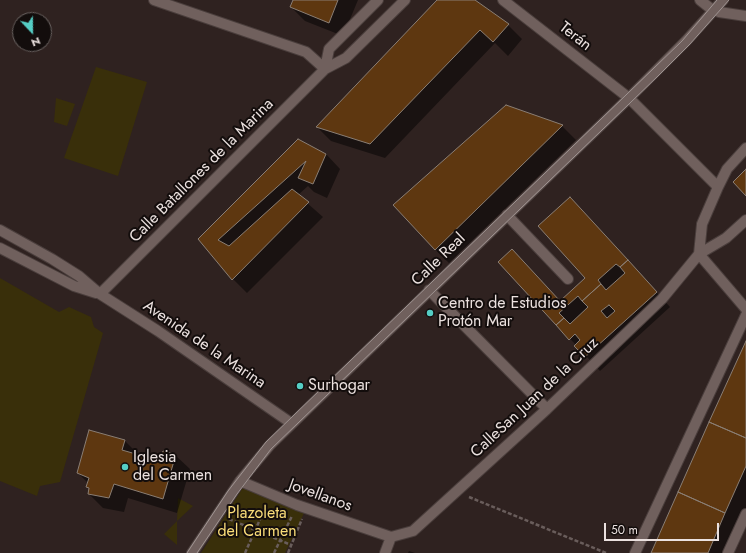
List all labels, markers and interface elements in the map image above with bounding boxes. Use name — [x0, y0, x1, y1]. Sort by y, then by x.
north arrow — [12, 12, 52, 52]
street label: Terán — [555, 18, 595, 56]
text: N — [29, 33, 43, 51]
street label: Calle Batallones de la Marina — [126, 95, 278, 247]
street label: Calle Real — [408, 230, 470, 290]
place label: Centro de Estudios Protón Mar — [438, 294, 566, 332]
street label: Avenida de la Marina — [139, 297, 269, 393]
marker: Centro de Estudios Protón Mar — [425, 308, 435, 318]
street label: CalleSan Juan de la Cruz — [467, 334, 603, 462]
place label: Surhogar — [308, 376, 370, 396]
marker: Surhogar — [295, 381, 305, 391]
place label: Iglesia del Carmen — [133, 448, 212, 486]
marker: Iglesia del Carmen — [120, 462, 130, 472]
street label: Jovellanos — [286, 476, 354, 516]
park label: Plazoleta del Carmen — [217, 504, 297, 542]
scale bar — [606, 515, 721, 541]
text: 50 m — [611, 521, 638, 539]

